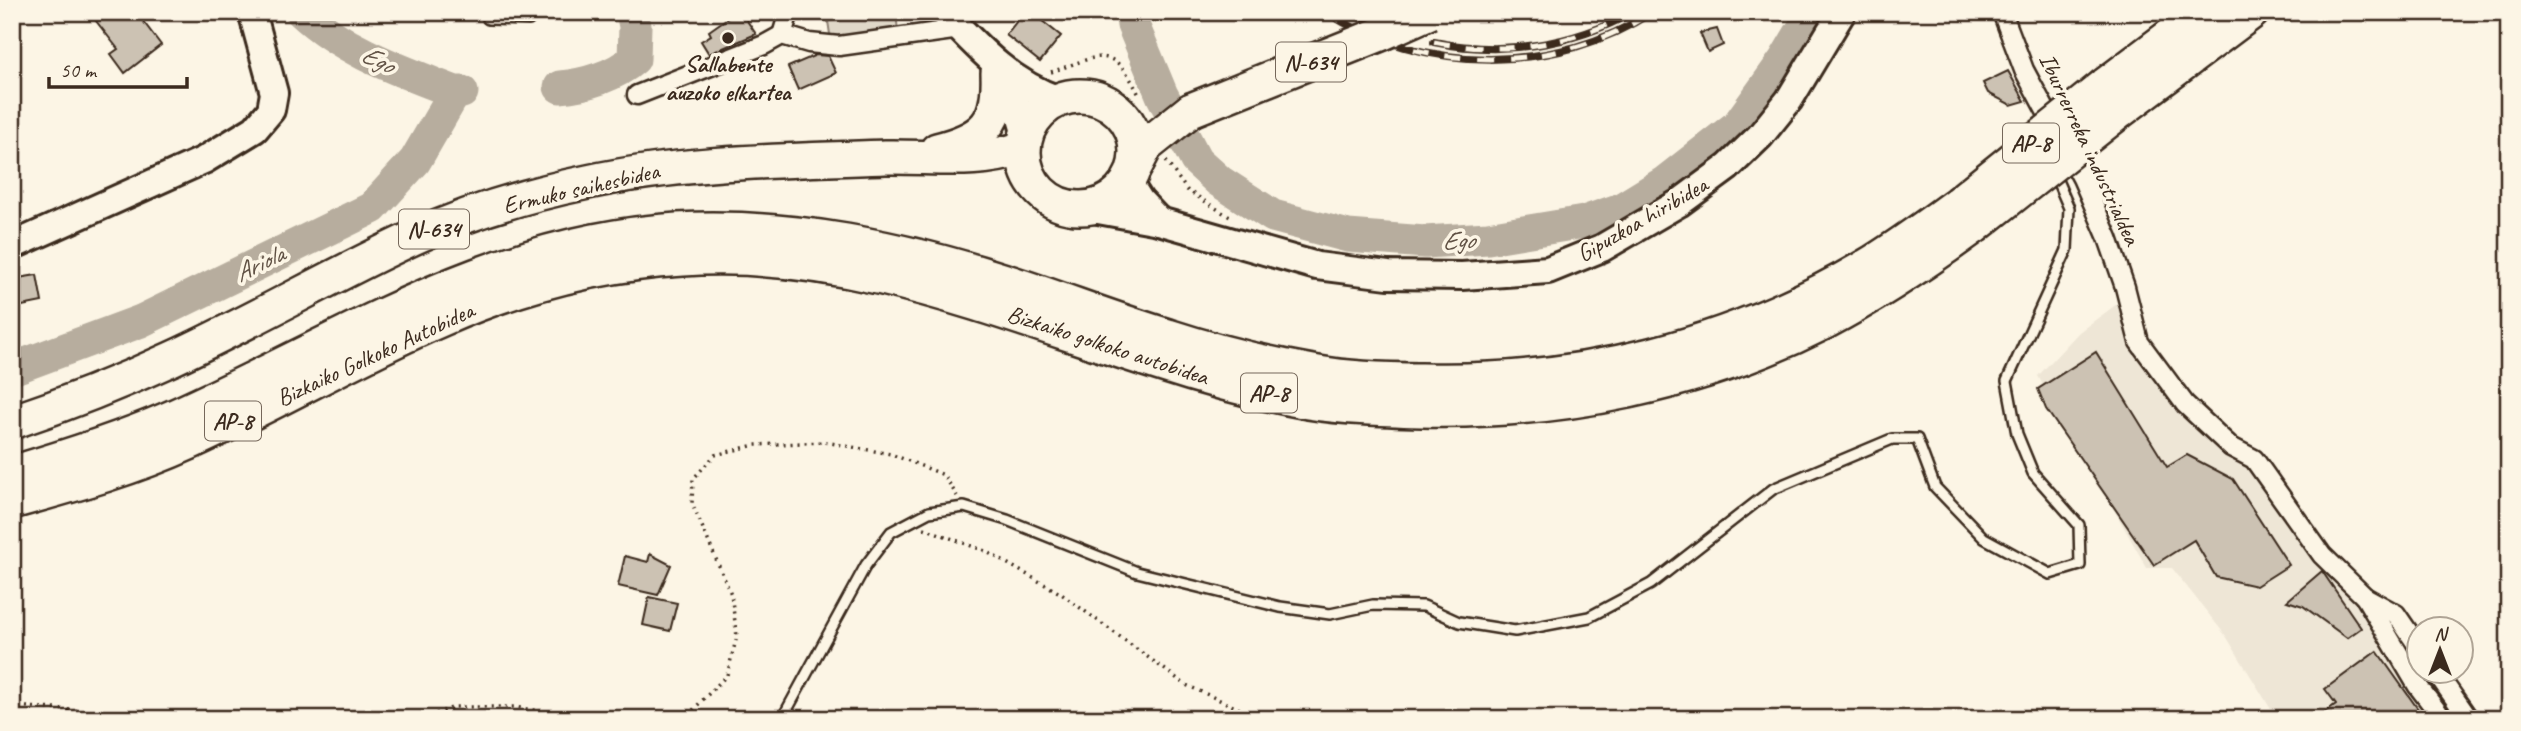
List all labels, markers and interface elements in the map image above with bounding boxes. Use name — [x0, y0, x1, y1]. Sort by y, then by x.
marker: Sallabente auzoko elkartea — [720, 30, 736, 46]
water label: Ego — [356, 38, 403, 83]
road number: N-634 — [1276, 43, 1346, 82]
scale bar — [49, 46, 187, 90]
street label: Iburrerreka industrialdea — [2032, 48, 2148, 251]
place label: Sallabente auzoko elkartea — [665, 49, 793, 107]
text: 50 m — [60, 57, 98, 83]
road number: AP-8 — [2003, 124, 2059, 162]
street label: Ermuko saihesbidea — [500, 155, 663, 221]
street label: Gipuzkoa hiribidea — [1571, 168, 1715, 269]
road number: N-634 — [399, 210, 469, 248]
water label: Ego — [1441, 223, 1479, 258]
water label: Ariola — [229, 236, 293, 290]
street label: Bizkaiko Golkoko Autobidea — [271, 294, 481, 413]
street label: Bizkaiko golkoko autobidea — [1004, 298, 1214, 392]
road number: AP-8 — [1241, 374, 1297, 412]
road number: AP-8 — [205, 402, 261, 440]
north arrow — [2406, 616, 2476, 686]
text: N — [2434, 622, 2449, 646]

